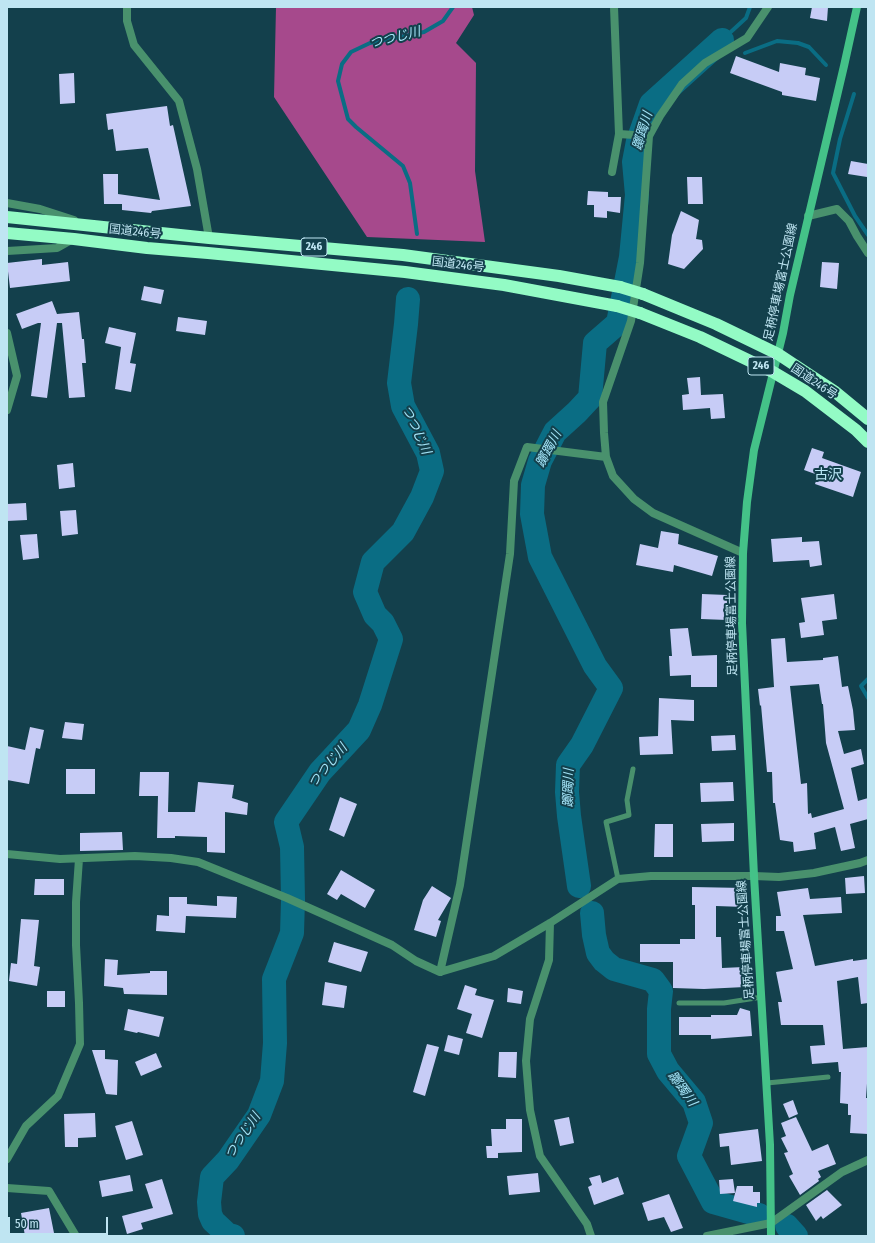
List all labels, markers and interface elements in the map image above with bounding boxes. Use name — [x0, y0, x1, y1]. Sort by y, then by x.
water label: つつじ川 — [368, 24, 422, 52]
water label: 躑躅川 — [630, 110, 656, 152]
street label: 国道246号 — [108, 222, 162, 242]
street label: 足柄停車場富士公園線 — [761, 222, 801, 342]
road number: 246 — [301, 238, 327, 256]
street label: 国道246号 — [431, 255, 485, 275]
road number: 246 — [748, 357, 774, 375]
street label: 国道246号 — [788, 361, 840, 403]
water label: つつじ川 — [398, 403, 434, 457]
water label: 躑躅川 — [533, 428, 565, 470]
district label: 古沢 — [814, 467, 842, 483]
street label: 足柄停車場富士公園線 — [724, 556, 740, 676]
water label: つつじ川 — [305, 741, 351, 791]
water label: 躑躅川 — [561, 768, 577, 808]
street label: 足柄停車場富士公園線 — [735, 880, 757, 1000]
water label: 躑躅川 — [664, 1069, 700, 1109]
water label: つつじ川 — [222, 1110, 264, 1162]
scale bar — [10, 1209, 110, 1235]
text: 50 m — [15, 1217, 39, 1231]

